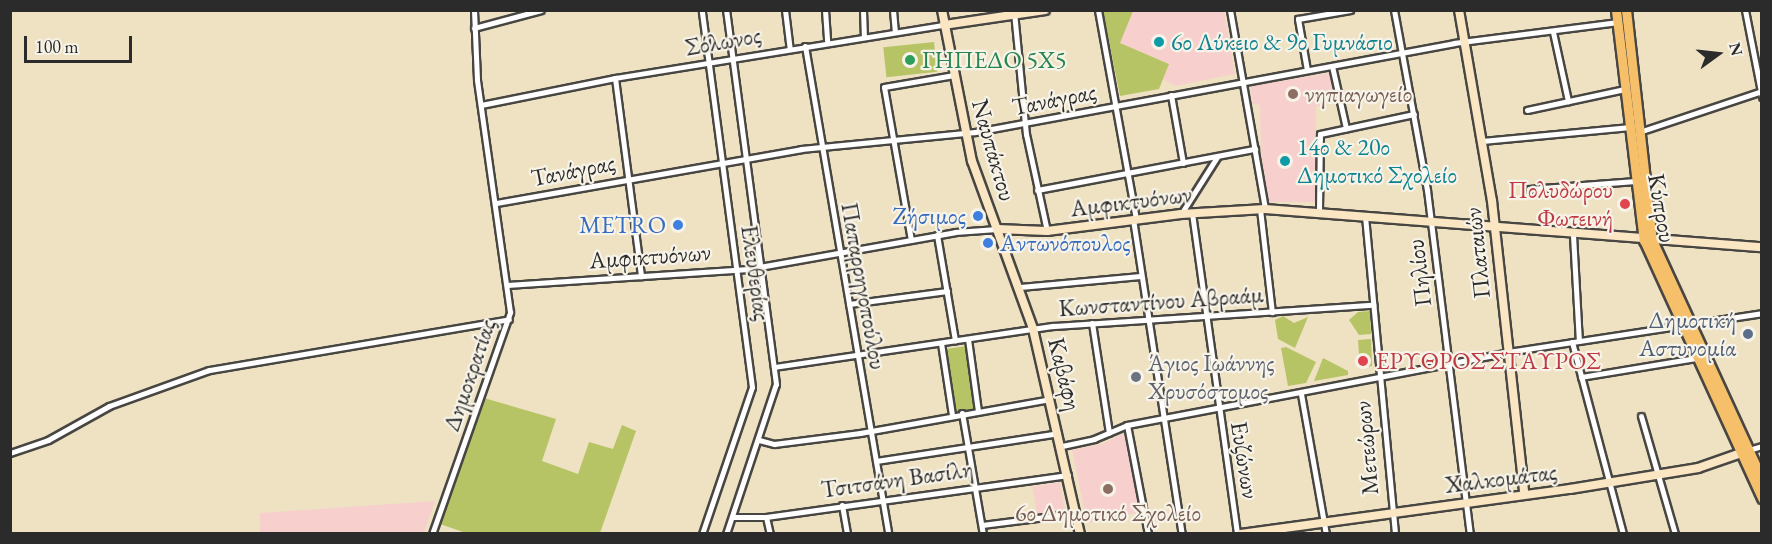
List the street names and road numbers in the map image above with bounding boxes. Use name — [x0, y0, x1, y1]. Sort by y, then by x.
street label: Σόλωνος — [683, 20, 763, 62]
street label: Τανάγρας — [1010, 77, 1098, 121]
street label: Ναυπάκτου — [966, 96, 1022, 204]
street label: Τανάγρας — [529, 148, 617, 192]
street label: Κύπρου — [1642, 171, 1682, 245]
street label: Αμφικτυόνων — [1069, 179, 1193, 223]
street label: Παπαρρηγοπούλου — [835, 200, 893, 372]
street label: Πλαταιών — [1458, 206, 1496, 300]
street label: Ελευθερίας — [735, 223, 777, 323]
street label: Αμφικτυόνων — [588, 237, 712, 275]
street label: Πηλίου — [1401, 238, 1437, 308]
street label: Κωνσταντίνου Αβραάμ — [1058, 279, 1264, 323]
street label: Δημοκρατίας — [436, 315, 502, 435]
street label: Καβάφη — [1042, 335, 1088, 413]
street label: Μετεώρων — [1348, 400, 1384, 496]
street label: Ευζώνων — [1225, 419, 1265, 501]
street label: Τσιτσάνη Βασίλη — [819, 454, 975, 504]
street label: Χαλκομάτας — [1443, 457, 1559, 499]

